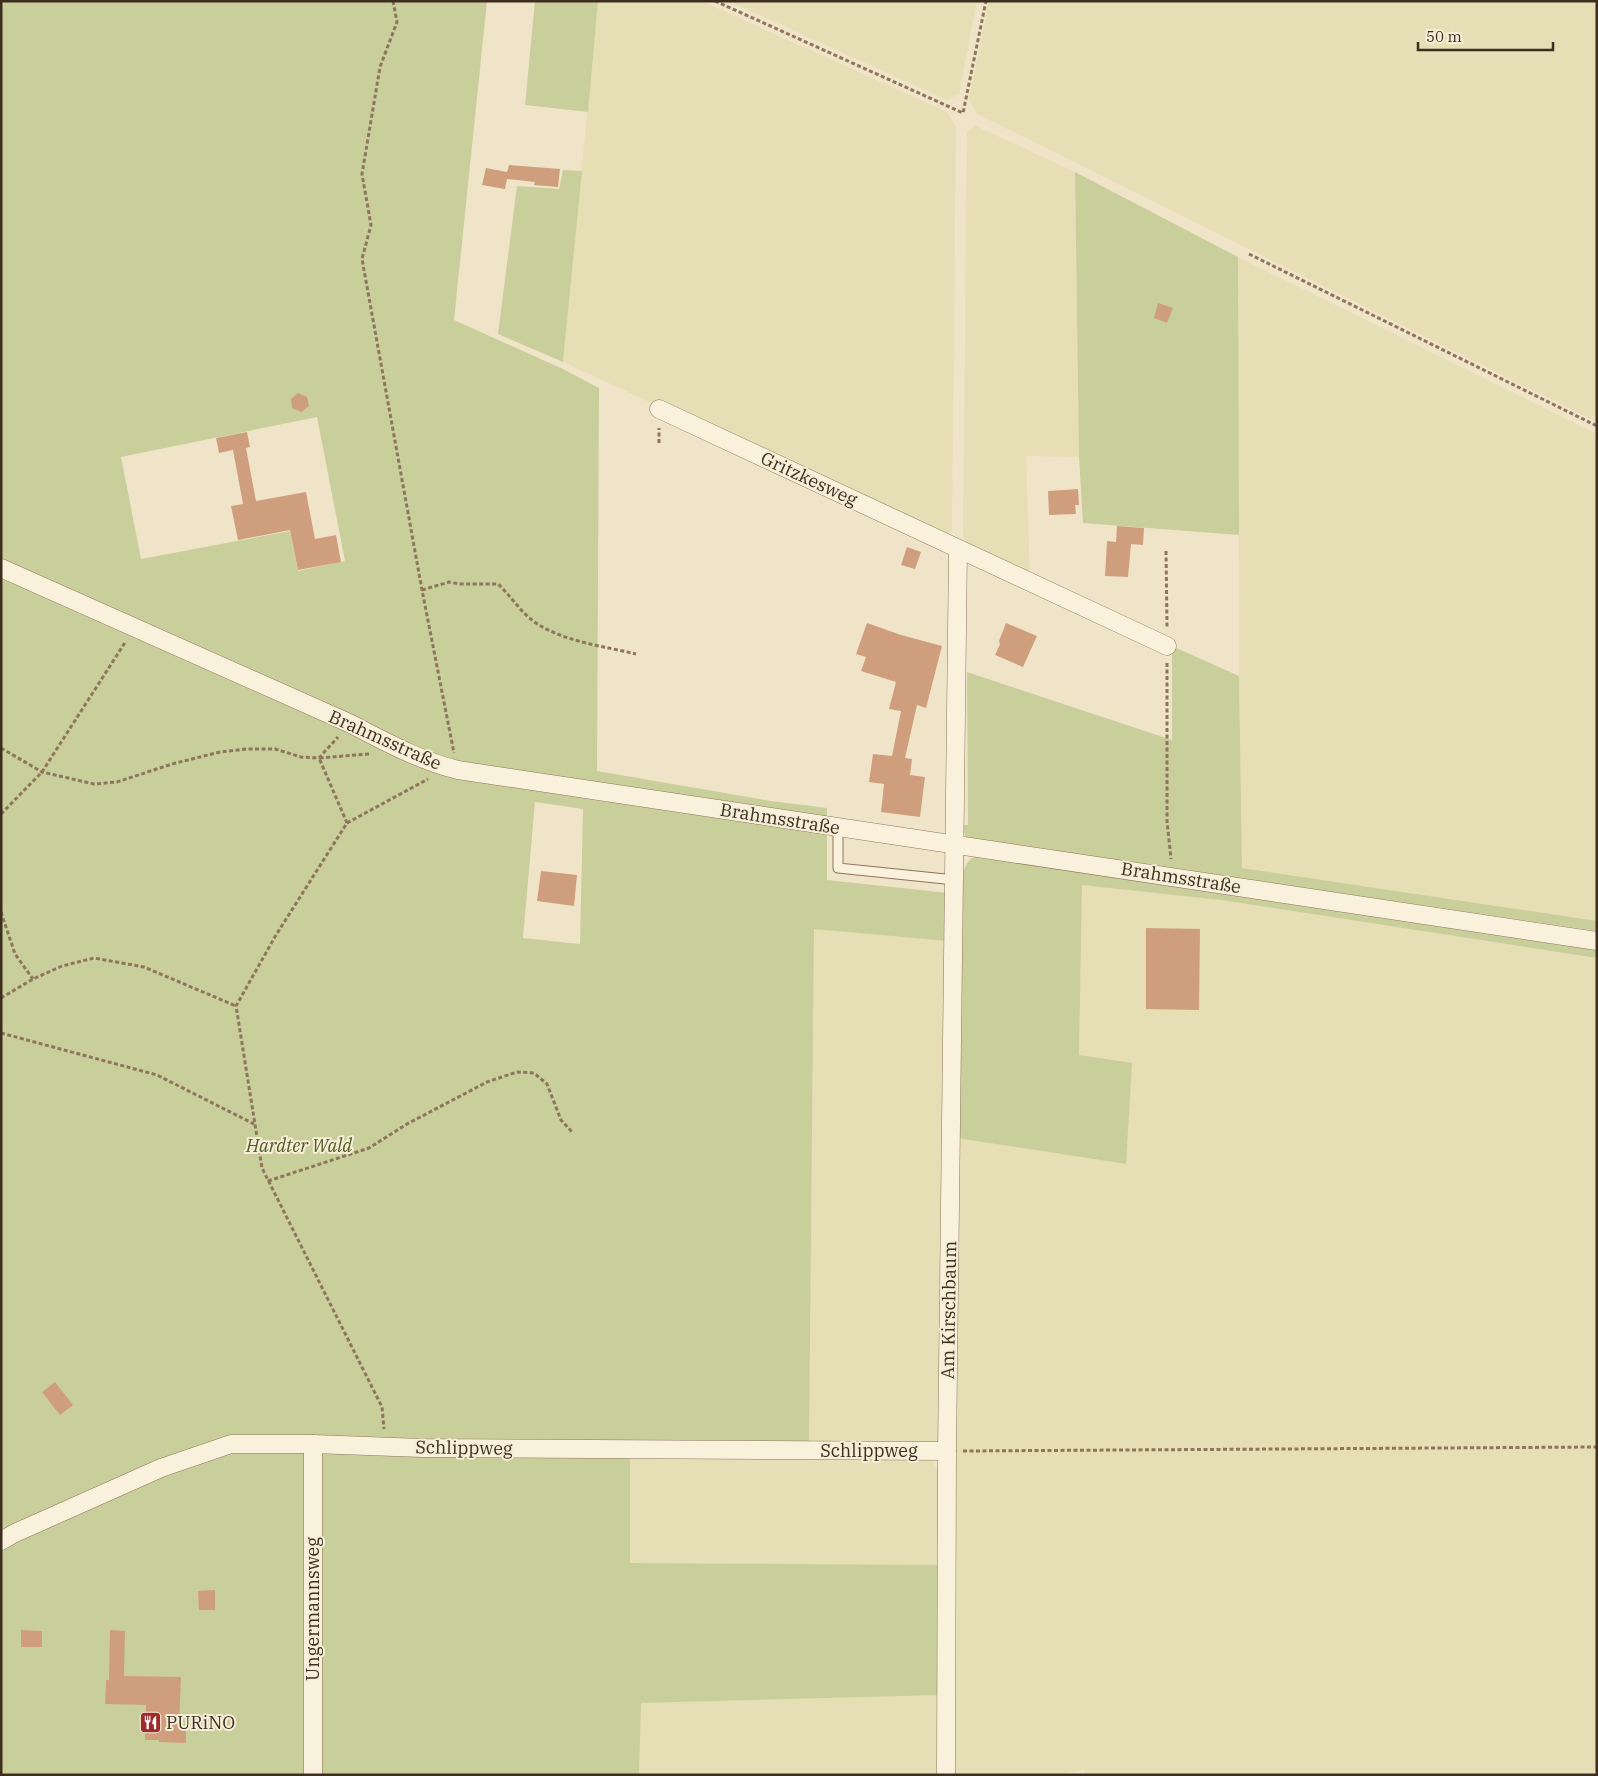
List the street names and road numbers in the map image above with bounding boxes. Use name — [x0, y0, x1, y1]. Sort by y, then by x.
street label: Gritzkesweg — [757, 446, 861, 511]
street label: Brahmsstraße — [325, 704, 445, 775]
street label: Brahmsstraße — [719, 798, 842, 839]
street label: Brahmsstraße — [1120, 857, 1243, 898]
street label: Am Kirschbaum — [936, 1241, 961, 1379]
street label: Schlippweg — [415, 1435, 513, 1460]
street label: Schlippweg — [820, 1439, 918, 1462]
street label: Ungermannsweg — [301, 1537, 324, 1681]

